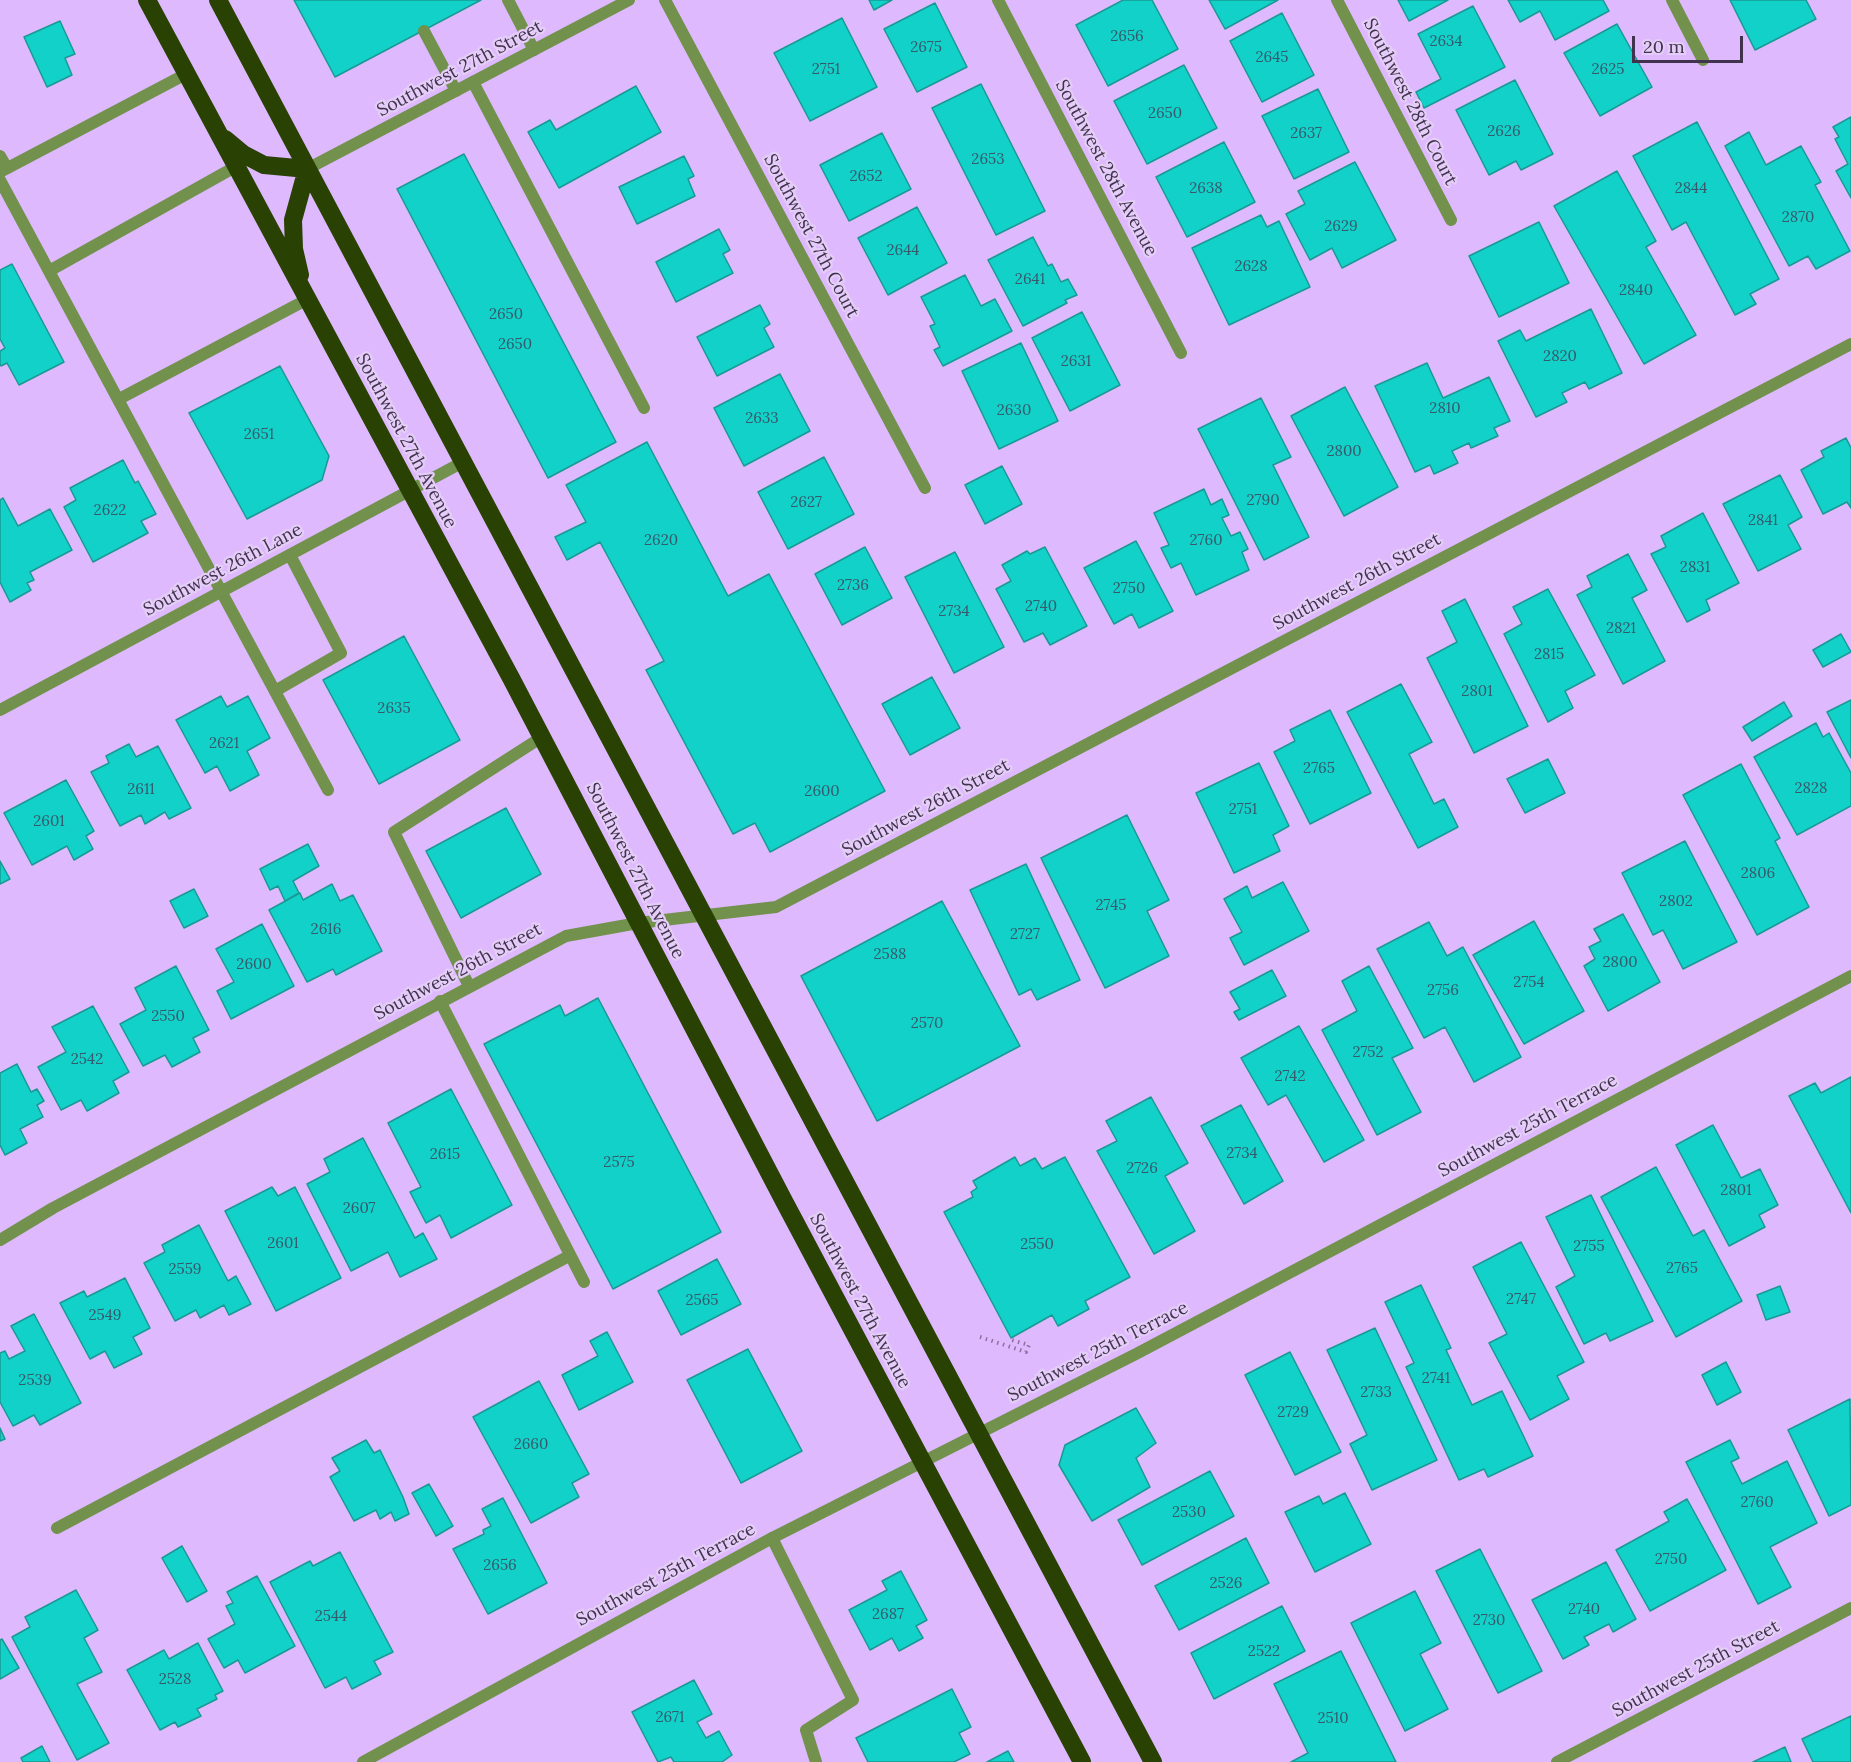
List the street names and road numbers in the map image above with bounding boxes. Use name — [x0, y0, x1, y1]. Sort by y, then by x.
street label: Southwest 28th Court — [1359, 15, 1461, 189]
street label: Southwest 27th Street — [373, 16, 547, 122]
street label: Southwest 28th Avenue — [1050, 76, 1162, 260]
street label: Southwest 27th Court — [759, 150, 863, 322]
street label: Southwest 27th Avenue — [351, 350, 461, 532]
street label: Southwest 26th Lane — [140, 519, 306, 621]
street label: Southwest 26th Street — [1270, 529, 1444, 635]
street label: Southwest 26th Street — [839, 755, 1013, 861]
street label: Southwest 27th Avenue — [581, 779, 689, 963]
street label: Southwest 26th Street — [371, 919, 545, 1025]
street label: Southwest 25th Terrace — [1435, 1070, 1621, 1182]
street label: Southwest 27th Avenue — [805, 1210, 915, 1392]
street label: Southwest 25th Terrace — [1004, 1297, 1192, 1407]
street label: Southwest 25th Terrace — [573, 1519, 759, 1631]
street label: Southwest 25th Street — [1609, 1616, 1783, 1722]

